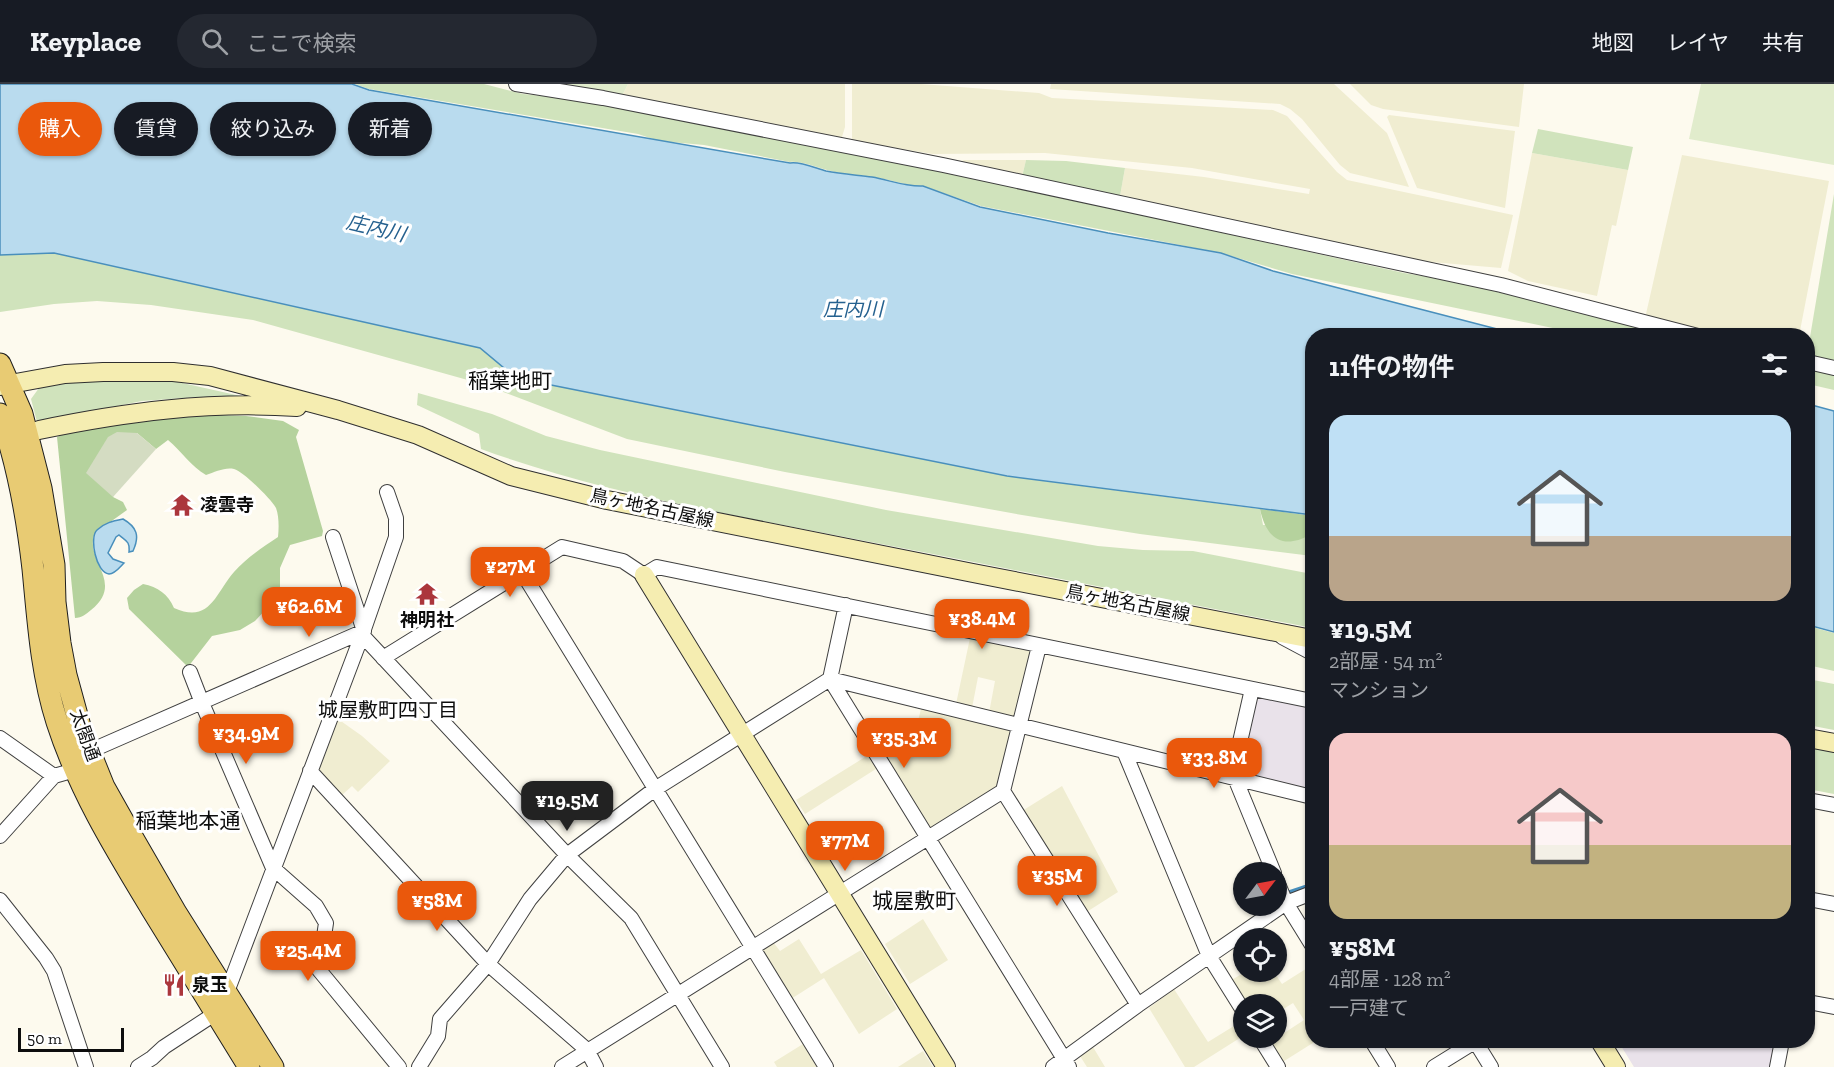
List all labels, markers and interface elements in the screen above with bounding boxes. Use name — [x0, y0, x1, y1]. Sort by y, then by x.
search box — [177, 14, 597, 68]
text: Keyplace — [30, 25, 141, 58]
icon: search — [198, 25, 231, 58]
text: ここで検索 — [246, 30, 356, 57]
text: 地図 — [1592, 30, 1634, 55]
text: レイヤ — [1667, 30, 1729, 55]
text: 共有 — [1762, 30, 1804, 55]
chip: 購入 — [18, 102, 102, 156]
chip: 賃貸 — [114, 102, 198, 156]
chip: 絞り込み — [210, 102, 336, 156]
chip: 新着 — [348, 102, 432, 156]
water label: 庄内川 — [344, 210, 410, 247]
water label: 庄内川 — [823, 297, 885, 321]
icon: filters — [1758, 348, 1791, 381]
text: 11件の物件 — [1329, 351, 1454, 383]
district label: 稲葉地町 — [468, 368, 552, 393]
icon: home — [1506, 454, 1614, 562]
street label: 鳥ヶ地名古屋線 — [588, 484, 716, 532]
temple icon: 凌雲寺 — [169, 492, 195, 518]
place label: 凌雲寺 — [200, 494, 254, 516]
pin: ¥27M — [474, 547, 546, 598]
text: ¥27M — [485, 554, 535, 578]
street label: 鳥ヶ地名古屋線 — [1064, 580, 1192, 626]
temple icon: 神明社 — [414, 581, 440, 607]
pin: ¥62.6M — [260, 587, 358, 638]
text: ¥62.6M — [276, 594, 342, 618]
pin: ¥38.4M — [933, 599, 1031, 650]
text: ¥38.4M — [948, 606, 1016, 630]
place label: 神明社 — [400, 609, 454, 631]
text: ¥19.5M — [1329, 613, 1412, 645]
text: 2部屋 · 54 m² — [1329, 649, 1443, 673]
text: マンション — [1329, 678, 1429, 702]
district label: 城屋敷町四丁目 — [318, 698, 458, 722]
street label: 太閤通 — [65, 706, 105, 764]
pin: ¥34.9M — [197, 714, 295, 765]
pin: ¥35.3M — [855, 718, 953, 769]
text: ¥34.9M — [212, 721, 280, 745]
text: ¥35.3M — [871, 725, 937, 749]
pin: ¥33.8M — [1165, 738, 1263, 789]
text: ¥33.8M — [1181, 745, 1247, 769]
icon: home — [1506, 772, 1614, 880]
pin: ¥19.5M — [518, 781, 616, 832]
text: ¥19.5M — [535, 788, 599, 812]
district label: 稲葉地本通 — [136, 808, 241, 833]
pin: ¥77M — [809, 821, 881, 872]
text: ¥77M — [820, 828, 870, 852]
pin: ¥35M — [1021, 856, 1093, 907]
north arrow — [1233, 862, 1287, 916]
map controls — [1233, 862, 1287, 1048]
text: ¥35M — [1032, 863, 1083, 887]
pin: ¥58M — [401, 881, 473, 932]
text: ¥58M — [411, 888, 463, 912]
district label: 城屋敷町 — [872, 888, 956, 913]
button: locate — [1233, 928, 1287, 982]
pin: ¥25.4M — [259, 931, 357, 982]
text: ¥58M — [1329, 931, 1395, 963]
text: ¥25.4M — [274, 938, 342, 962]
text: 4部屋 · 128 m² — [1329, 967, 1451, 991]
restaurant icon: 泉玉 — [161, 972, 187, 998]
place label: 泉玉 — [192, 974, 228, 996]
button: layers — [1233, 994, 1287, 1048]
text: 一戸建て — [1329, 996, 1409, 1020]
scale bar — [18, 1025, 124, 1052]
text: 50 m — [27, 1029, 62, 1048]

